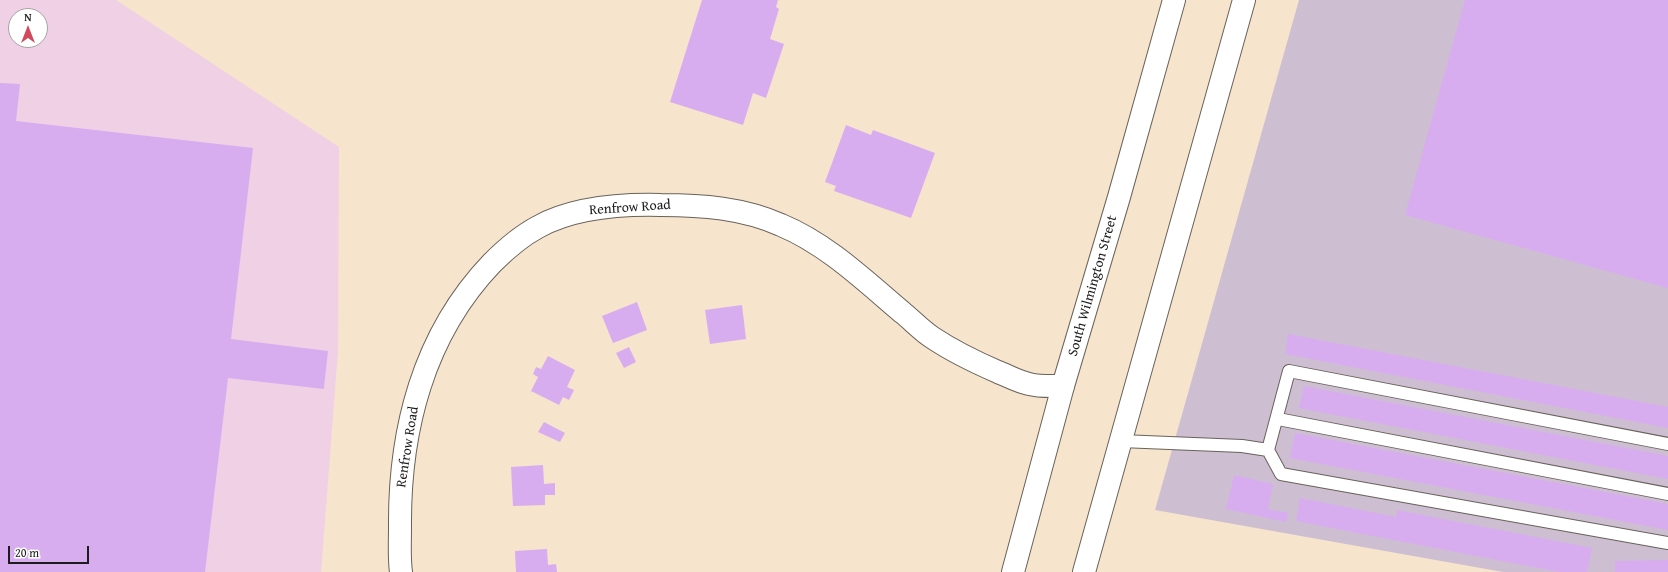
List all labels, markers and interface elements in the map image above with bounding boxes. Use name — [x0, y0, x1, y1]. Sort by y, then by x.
north arrow — [8, 8, 48, 48]
text: N — [24, 9, 32, 25]
street label: Renfrow Road — [589, 197, 671, 219]
street label: South Wilmington Street — [1065, 214, 1121, 358]
street label: Renfrow Road — [393, 405, 423, 489]
scale bar — [10, 538, 91, 564]
text: 20 m — [15, 544, 39, 561]

